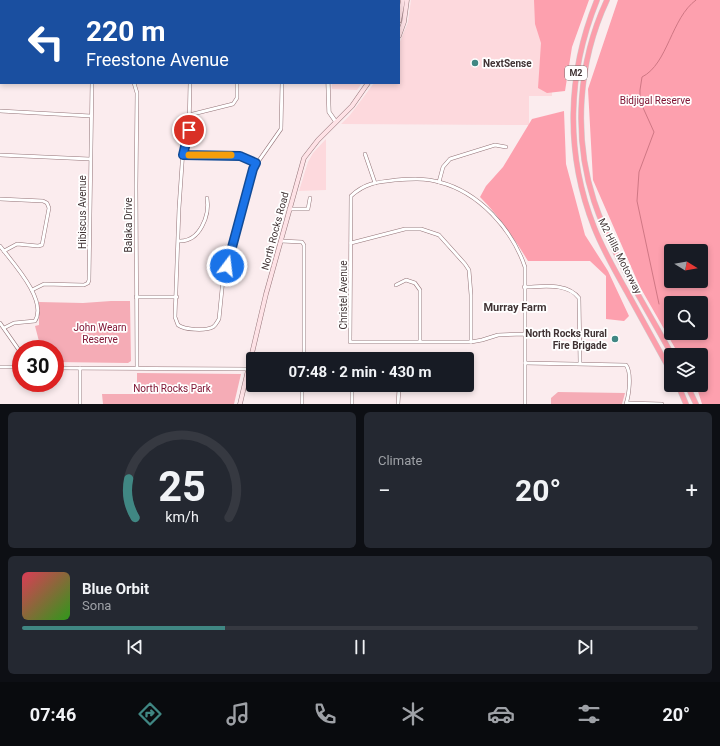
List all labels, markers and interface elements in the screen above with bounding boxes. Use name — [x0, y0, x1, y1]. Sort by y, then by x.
text: 220 m — [86, 15, 165, 48]
icon: left — [20, 16, 72, 68]
text: Freestone Avenue — [86, 49, 229, 70]
marker: NextSense — [470, 58, 480, 68]
place label: NextSense — [483, 58, 532, 69]
road number: M2 — [565, 66, 587, 80]
park label: Bidjigal Reserve — [620, 95, 690, 106]
pin — [172, 113, 206, 147]
icon: arrive — [178, 119, 200, 141]
street label: Hibiscus Avenue — [77, 175, 88, 249]
street label: North Rocks Road — [259, 191, 291, 271]
street label: Balaka Drive — [123, 198, 134, 253]
street label: M2 Hills Motorway — [596, 216, 644, 296]
north arrow — [664, 244, 708, 288]
map controls — [664, 244, 708, 392]
position arrow — [206, 245, 248, 287]
street label: Christel Avenue — [338, 260, 349, 330]
button: search — [664, 296, 708, 340]
district label: Murray Farm — [483, 301, 547, 314]
park label: John Wearn Reserve — [73, 322, 127, 345]
place label: North Rocks Rural Fire Brigade — [525, 328, 608, 351]
marker: North Rocks Rural Fire Brigade — [610, 334, 620, 344]
speed limit sign: 30 — [12, 340, 64, 392]
button: layers — [664, 348, 708, 392]
text: 07:48 · 2 min · 430 m — [289, 363, 431, 381]
park label: North Rocks Park — [133, 383, 212, 394]
text: Climate — [378, 453, 422, 468]
text: 25 — [158, 462, 206, 511]
text: 20° — [515, 473, 561, 508]
text: − — [378, 478, 391, 503]
text: + — [686, 478, 698, 503]
text: km/h — [165, 509, 199, 525]
text: Blue Orbit — [82, 580, 149, 598]
text: Sona — [82, 598, 111, 613]
icon: previous — [124, 636, 146, 658]
icon: pause — [349, 636, 371, 658]
icon: next — [574, 636, 596, 658]
icon: directions — [136, 700, 164, 728]
icon: music — [224, 700, 252, 728]
icon: phone — [311, 700, 339, 728]
icon: climate — [399, 700, 427, 728]
icon: car — [487, 700, 515, 728]
icon: filters — [575, 700, 603, 728]
text: 07:46 — [30, 704, 76, 725]
text: 20° — [662, 704, 690, 725]

